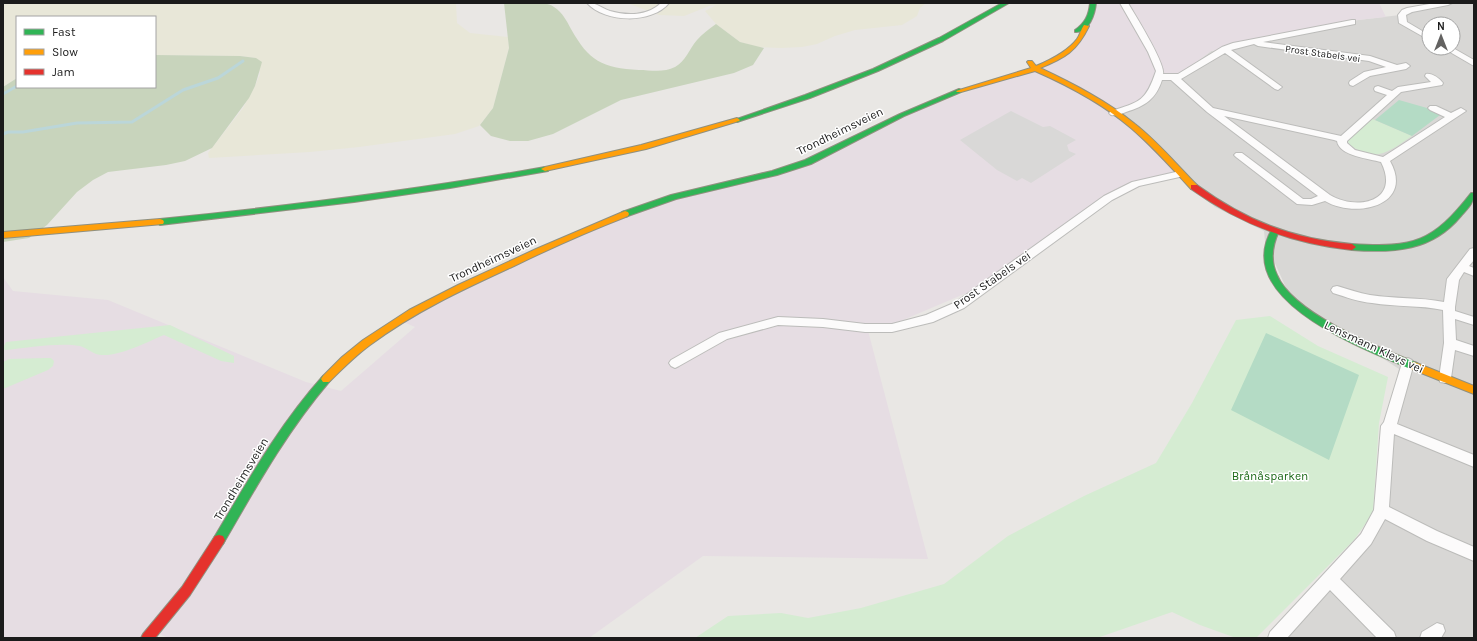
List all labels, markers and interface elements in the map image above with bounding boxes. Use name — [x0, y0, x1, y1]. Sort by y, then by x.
legend — [16, 16, 156, 88]
north arrow — [1421, 16, 1461, 56]
text: N — [1437, 20, 1445, 33]
text: Fast — [52, 25, 76, 39]
street label: Prost Stabels vei — [1284, 43, 1361, 65]
text: Slow — [52, 45, 78, 59]
text: Jam — [52, 65, 75, 79]
street label: Trondheimsveien — [795, 104, 885, 158]
street label: Trondheimsveien — [447, 233, 539, 285]
street label: Prost Stabels vei — [951, 248, 1033, 312]
street label: Lensmann Klevs vei — [1322, 318, 1426, 376]
street label: Trondheimsveien — [211, 435, 271, 523]
park label: Brånåsparken — [1232, 469, 1308, 483]

